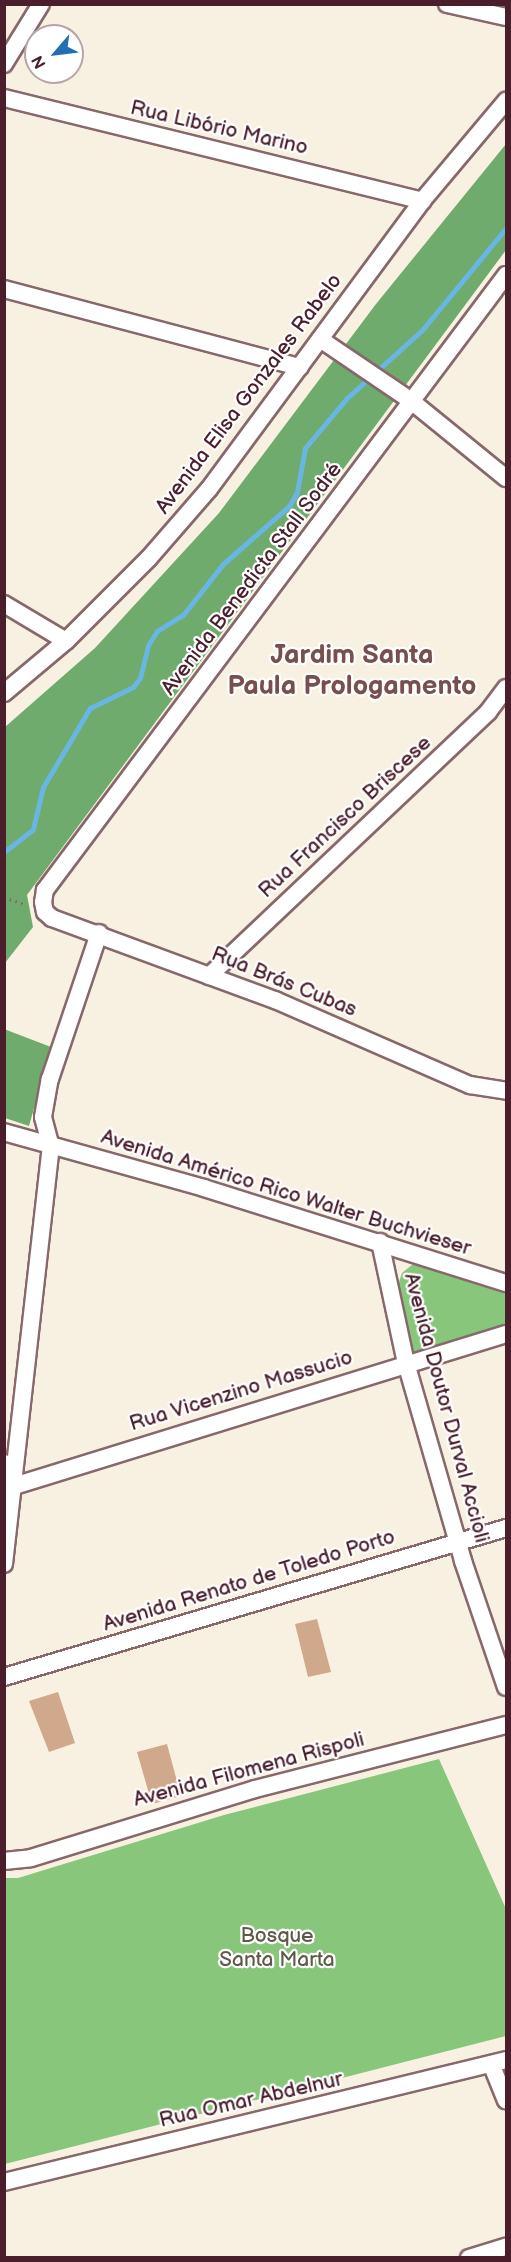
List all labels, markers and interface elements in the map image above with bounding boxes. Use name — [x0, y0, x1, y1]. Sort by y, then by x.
north arrow — [24, 24, 84, 84]
text: N — [28, 52, 51, 72]
street label: Rua Libório Marino — [128, 95, 310, 161]
street label: Avenida Elisa Gonzales Rabelo — [150, 269, 348, 519]
street label: Avenida Benedicta Stall Sodré — [156, 457, 348, 701]
district label: Jardim Santa Paula Prologamento — [228, 639, 476, 702]
street label: Rua Francisco Briscese — [254, 731, 436, 903]
street label: Rua Brás Cubas — [208, 941, 360, 1023]
street label: Avenida Américo Rico Walter Buchvieser — [98, 1124, 474, 1262]
street label: Avenida Doutor Durval Accioli — [398, 1270, 494, 1546]
street label: Rua Vicenzino Massucio — [126, 1345, 356, 1437]
street label: Avenida Renato de Toledo Porto — [100, 1524, 398, 1638]
street label: Avenida Filomena Rispoli — [131, 1727, 367, 1813]
park label: Bosque Santa Marta — [219, 1923, 335, 1973]
street label: Rua Omar Abdelnur — [157, 2067, 345, 2133]

